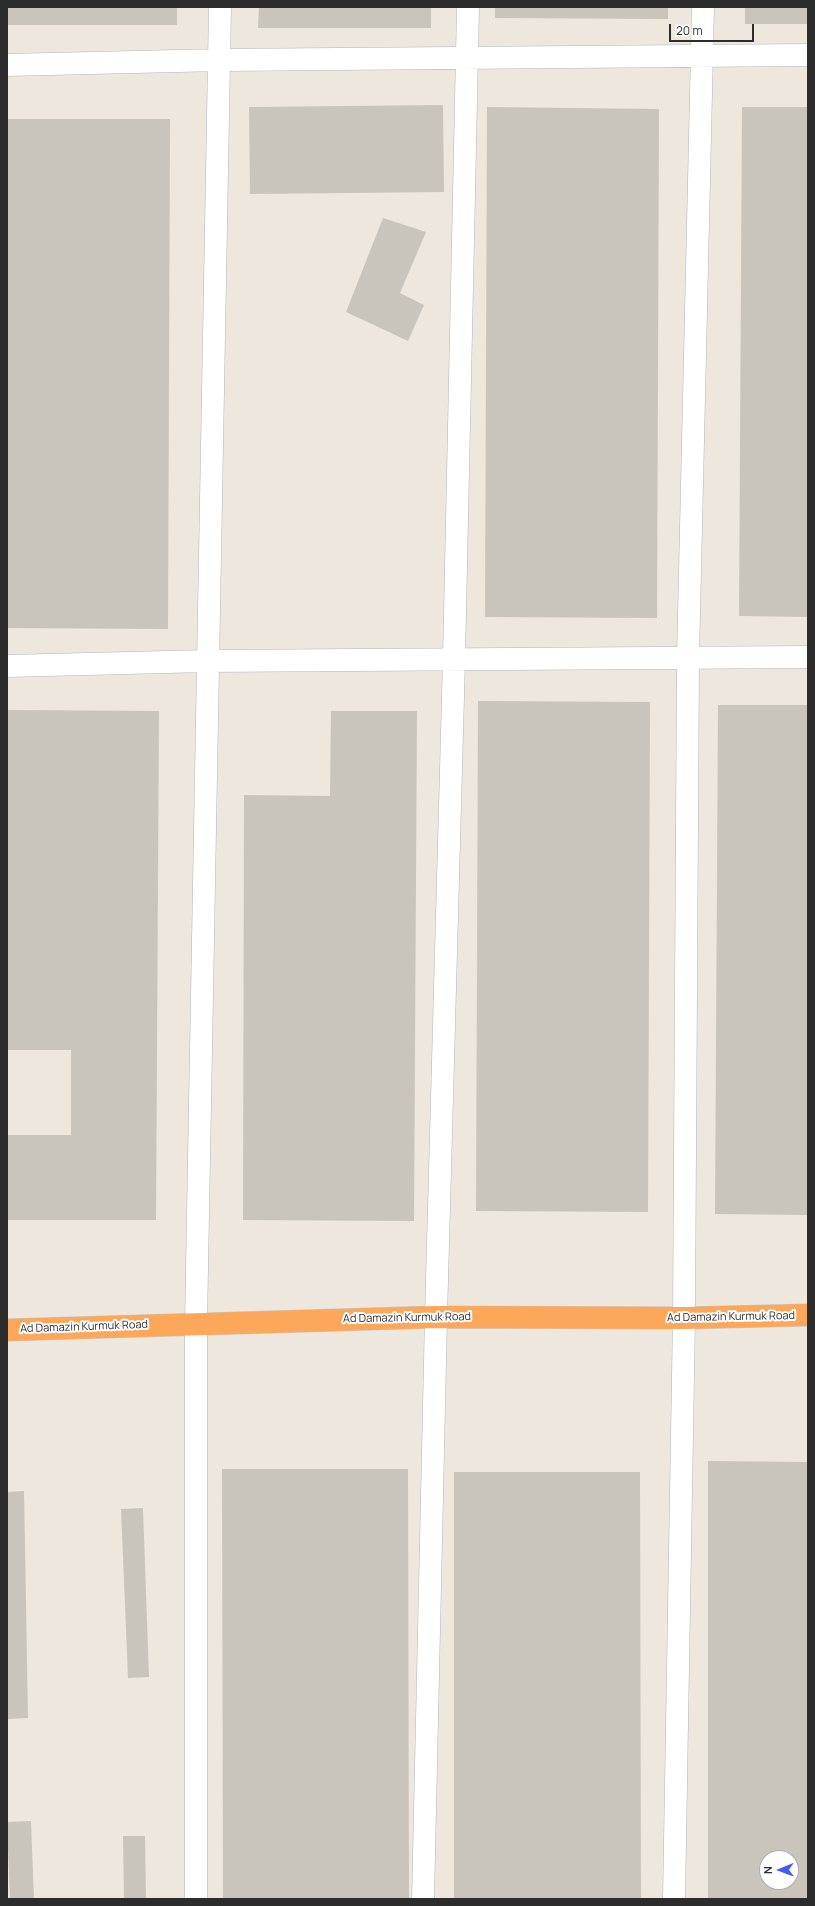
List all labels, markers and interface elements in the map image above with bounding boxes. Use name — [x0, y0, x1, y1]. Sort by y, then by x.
scale bar — [671, 16, 756, 42]
text: 20 m — [676, 22, 703, 39]
street label: Ad Damazin Kurmuk Road — [667, 1309, 795, 1325]
street label: Ad Damazin Kurmuk Road — [343, 1310, 471, 1326]
street label: Ad Damazin Kurmuk Road — [20, 1318, 148, 1336]
north arrow — [759, 1850, 799, 1890]
text: N — [760, 1866, 775, 1874]

